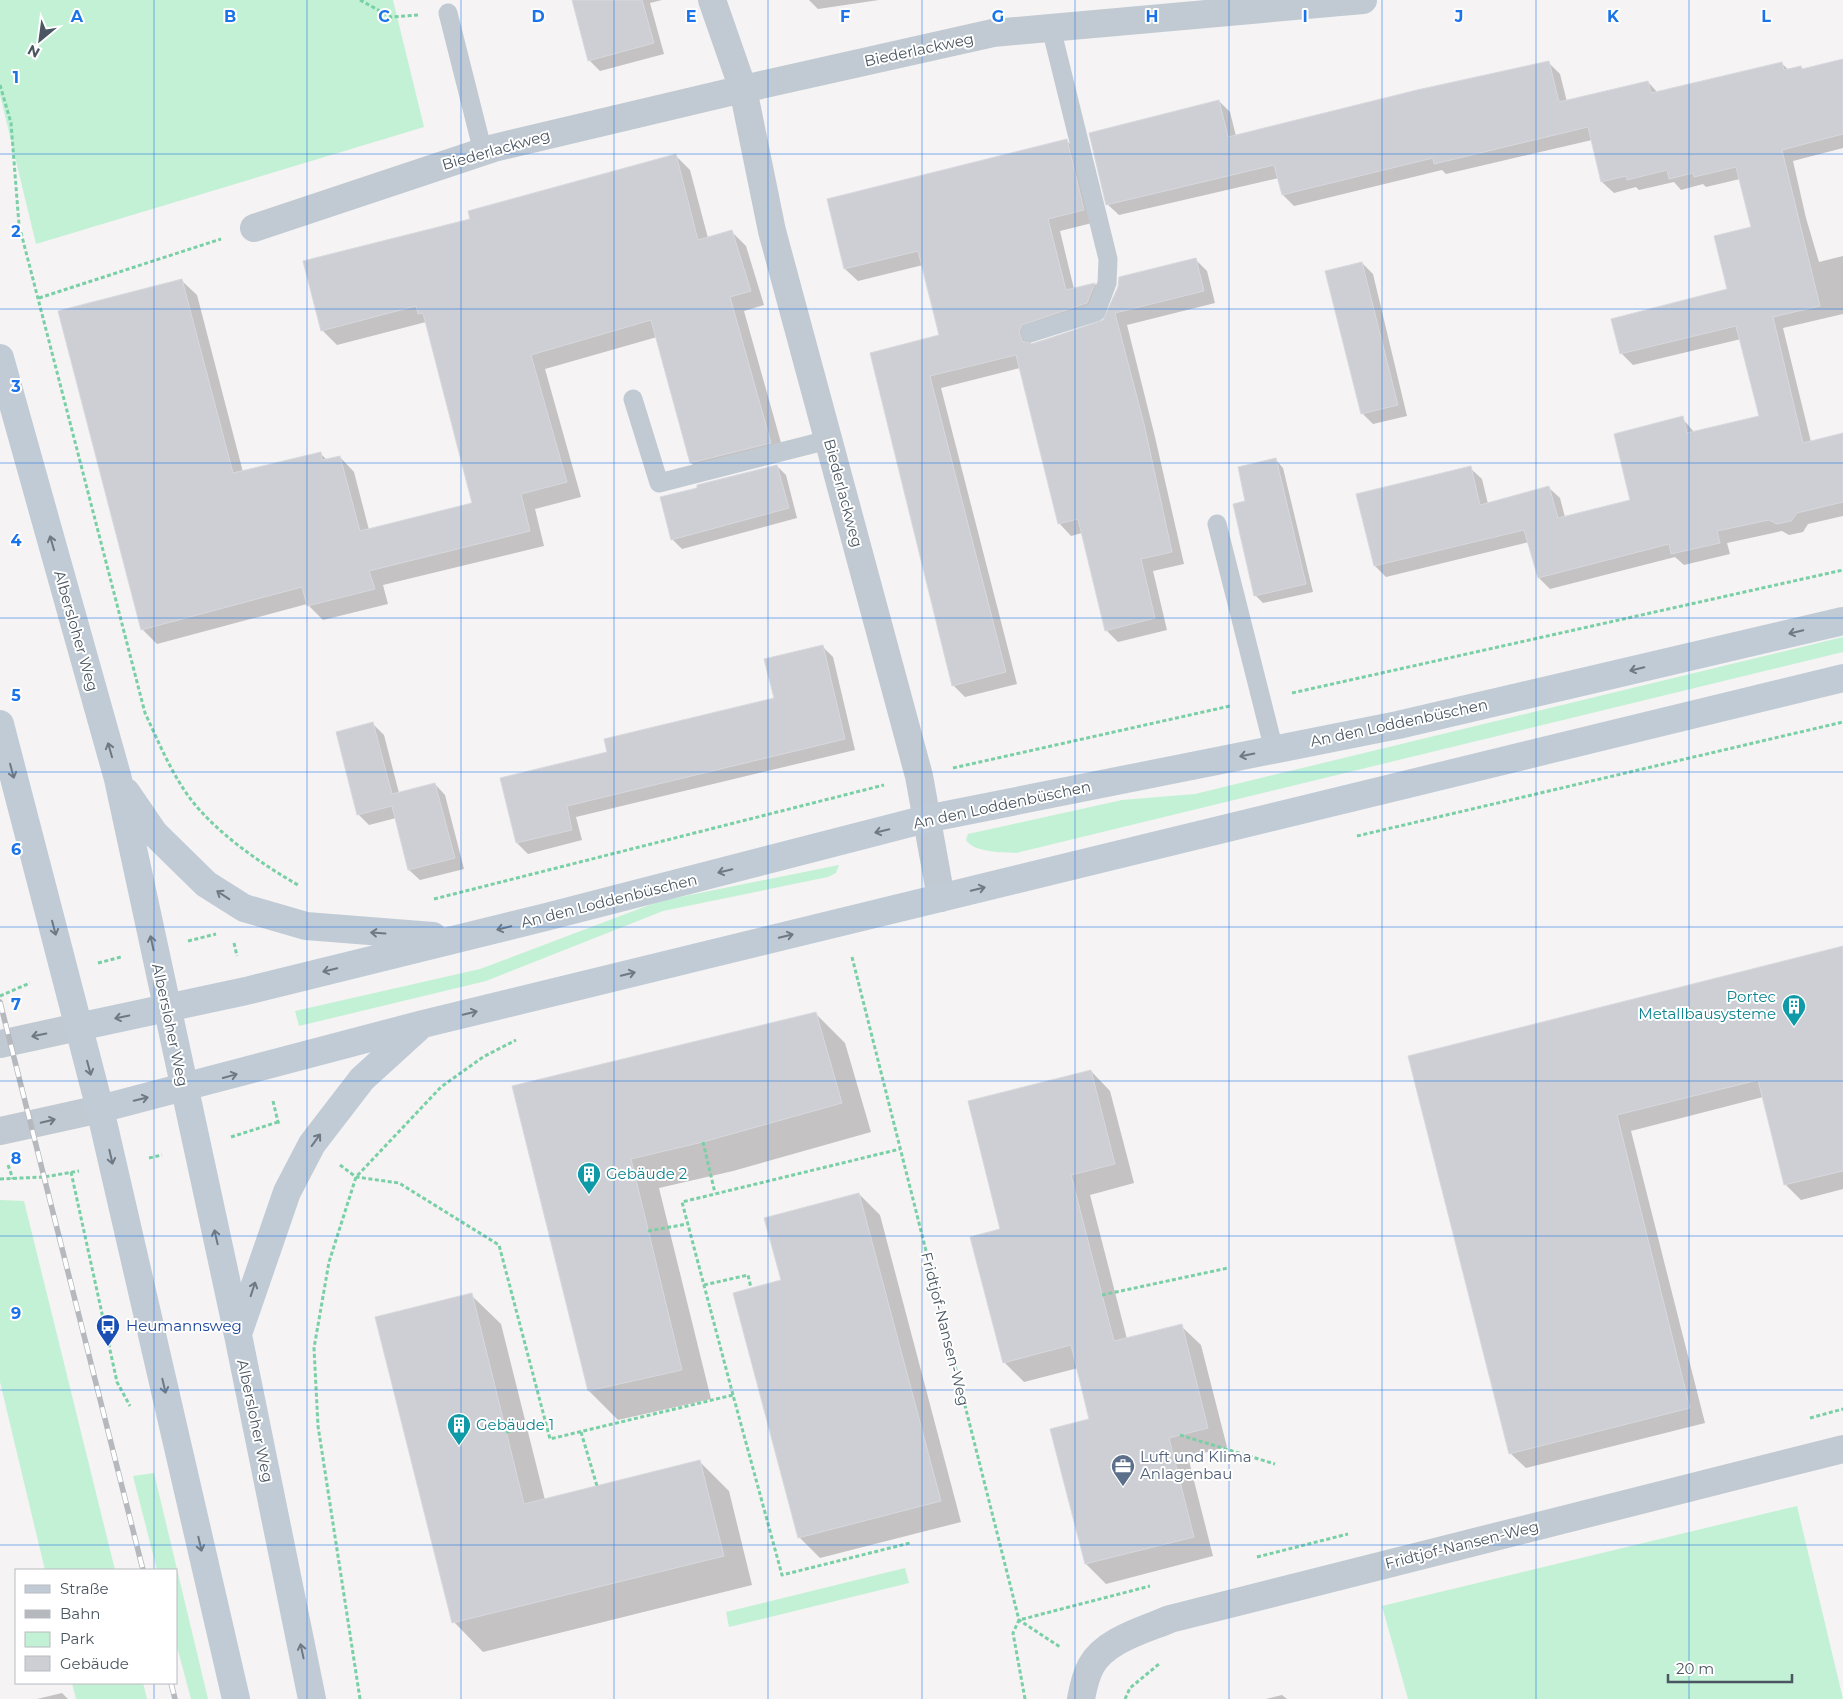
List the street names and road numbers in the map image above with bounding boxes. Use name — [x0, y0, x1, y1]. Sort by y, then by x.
street label: Biederlackweg — [862, 29, 975, 70]
street label: Biederlackweg — [440, 125, 552, 174]
street label: Biederlackweg — [820, 437, 867, 549]
street label: Albersloher Weg — [50, 568, 103, 694]
street label: An den Loddenbüschen — [1308, 694, 1489, 751]
street label: An den Loddenbüschen — [911, 776, 1092, 833]
street label: An den Loddenbüschen — [519, 869, 699, 932]
street label: Albersloher Weg — [148, 962, 193, 1088]
street label: Fridtjof-Nansen-Weg — [917, 1250, 974, 1408]
street label: Albersloher Weg — [233, 1358, 278, 1484]
street label: Fridtjof-Nansen-Weg — [1383, 1516, 1541, 1573]

